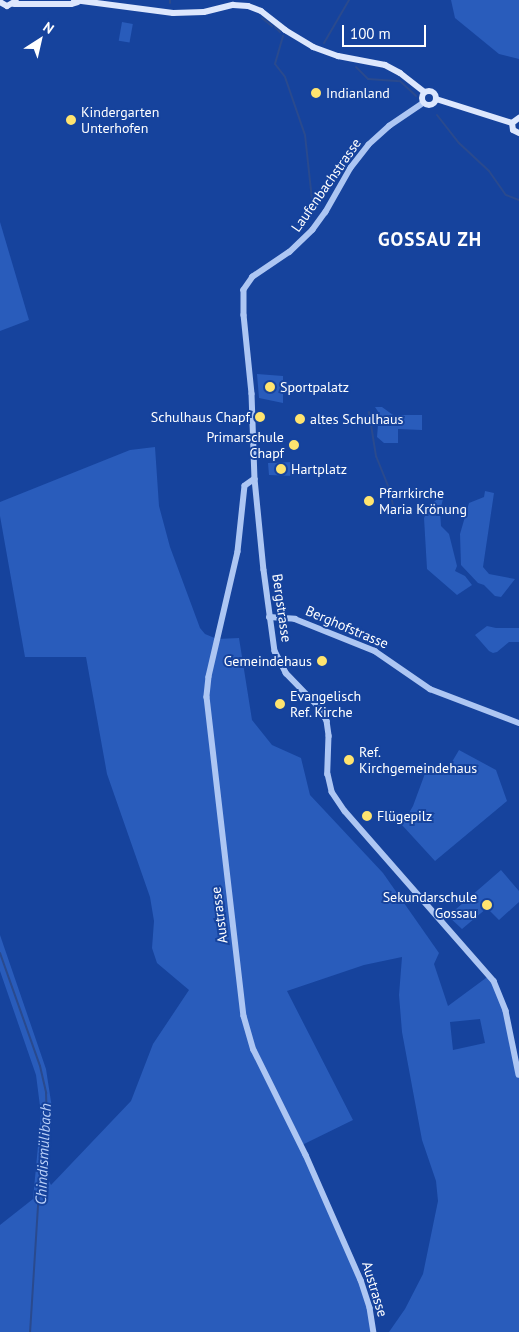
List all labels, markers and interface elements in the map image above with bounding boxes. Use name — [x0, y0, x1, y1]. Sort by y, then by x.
north arrow — [15, 15, 65, 65]
scale bar — [344, 15, 428, 47]
text: N — [40, 18, 58, 38]
text: 100 m — [350, 24, 391, 43]
place label: Indianland — [326, 85, 390, 101]
marker: Indianland — [310, 87, 322, 99]
place label: Kindergarten Unterhofen — [81, 104, 159, 136]
marker: Kindergarten Unterhofen — [65, 114, 77, 126]
street label: Laufenbachstrasse — [288, 135, 364, 235]
district label: GOSSAU ZH — [377, 229, 483, 251]
place label: Sportpalatz — [280, 379, 349, 395]
marker: Sportpalatz — [264, 381, 276, 393]
place label: Schulhaus Chapf — [151, 409, 250, 425]
marker: Schulhaus Chapf — [254, 411, 266, 423]
place label: altes Schulhaus — [310, 411, 403, 427]
marker: altes Schulhaus — [294, 413, 306, 425]
place label: Primarschule Chapf — [206, 429, 284, 462]
marker: Primarschule Chapf — [288, 439, 300, 451]
place label: Hartplatz — [291, 461, 347, 477]
marker: Hartplatz — [275, 463, 287, 475]
place label: Pfarrkirche Maria Krönung — [379, 485, 467, 518]
marker: Pfarrkirche Maria Krönung — [363, 495, 375, 507]
street label: Bergstrasse — [269, 573, 295, 643]
street label: Berghofstrasse — [303, 602, 391, 652]
place label: Gemeindehaus — [224, 653, 312, 669]
marker: Gemeindehaus — [316, 655, 328, 667]
place label: Evangelisch Ref. Kirche — [290, 688, 361, 720]
marker: Evangelisch Ref. Kirche — [274, 698, 286, 710]
place label: Ref. Kirchgemeindehaus — [359, 744, 477, 776]
marker: Ref. Kirchgemeindehaus — [343, 754, 355, 766]
place label: Flügepilz — [377, 808, 432, 824]
marker: Flügepilz — [361, 810, 373, 822]
street label: Austrasse — [207, 886, 231, 944]
place label: Sekundarschule Gossau — [383, 889, 477, 922]
marker: Sekundarschule Gossau — [481, 899, 493, 911]
water label: Chindismülibach — [31, 1103, 55, 1205]
street label: Austrasse — [359, 1259, 391, 1319]

